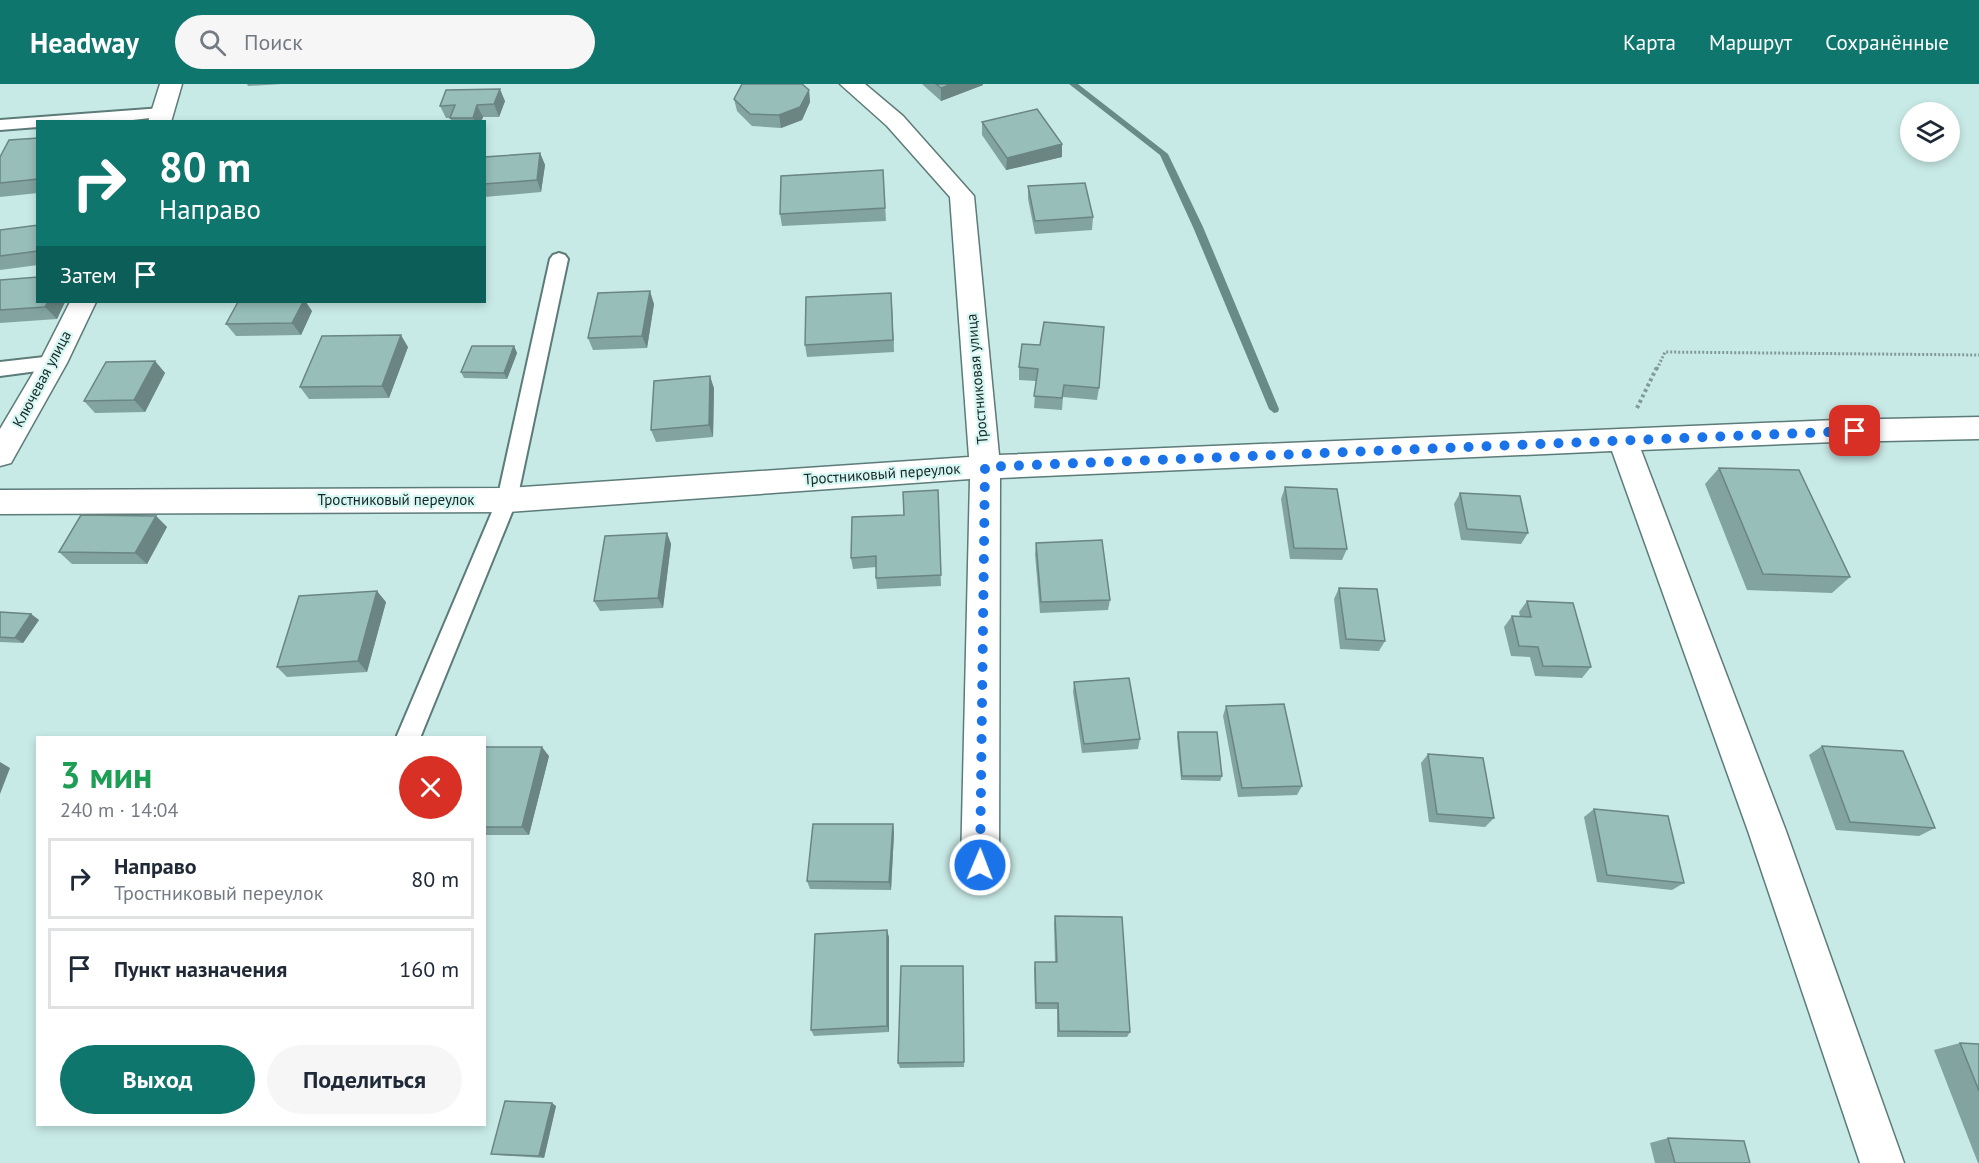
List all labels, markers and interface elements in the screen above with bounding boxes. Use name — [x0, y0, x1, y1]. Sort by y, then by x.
search box — [175, 15, 595, 69]
text: Headway — [30, 24, 139, 61]
icon: search — [196, 26, 229, 59]
text: Поиск — [244, 28, 303, 56]
text: Карта — [1623, 29, 1676, 56]
text: Маршрут — [1709, 29, 1792, 56]
text: Сохранённые — [1825, 29, 1949, 56]
map controls — [1900, 102, 1960, 162]
button: layers — [1900, 102, 1960, 162]
text: 80 m — [159, 139, 251, 194]
icon: right — [60, 144, 138, 222]
text: Направо — [159, 192, 261, 226]
icon: arrive — [129, 258, 162, 291]
text: Затем — [60, 261, 117, 289]
street label: Тростниковая улица — [961, 313, 992, 445]
street label: Ключевая улица — [8, 327, 75, 430]
pin — [1829, 405, 1880, 456]
icon: arrive — [1838, 414, 1871, 447]
street label: Тростниковый переулок — [803, 458, 962, 488]
street label: Тростниковый переулок — [318, 490, 475, 509]
text: 3 мин — [60, 751, 152, 798]
button: close — [399, 756, 462, 819]
text: 240 m · 14:04 — [60, 797, 178, 823]
position arrow — [948, 833, 1012, 897]
text: Направо — [114, 852, 197, 880]
icon: right — [63, 862, 96, 895]
text: 80 m — [411, 865, 459, 893]
text: Тростниковый переулок — [114, 880, 323, 906]
icon: arrive — [63, 952, 96, 985]
text: Пункт назначения — [114, 955, 287, 983]
text: 160 m — [399, 955, 459, 983]
button: Выход — [60, 1045, 255, 1114]
button: Поделиться — [267, 1045, 462, 1114]

